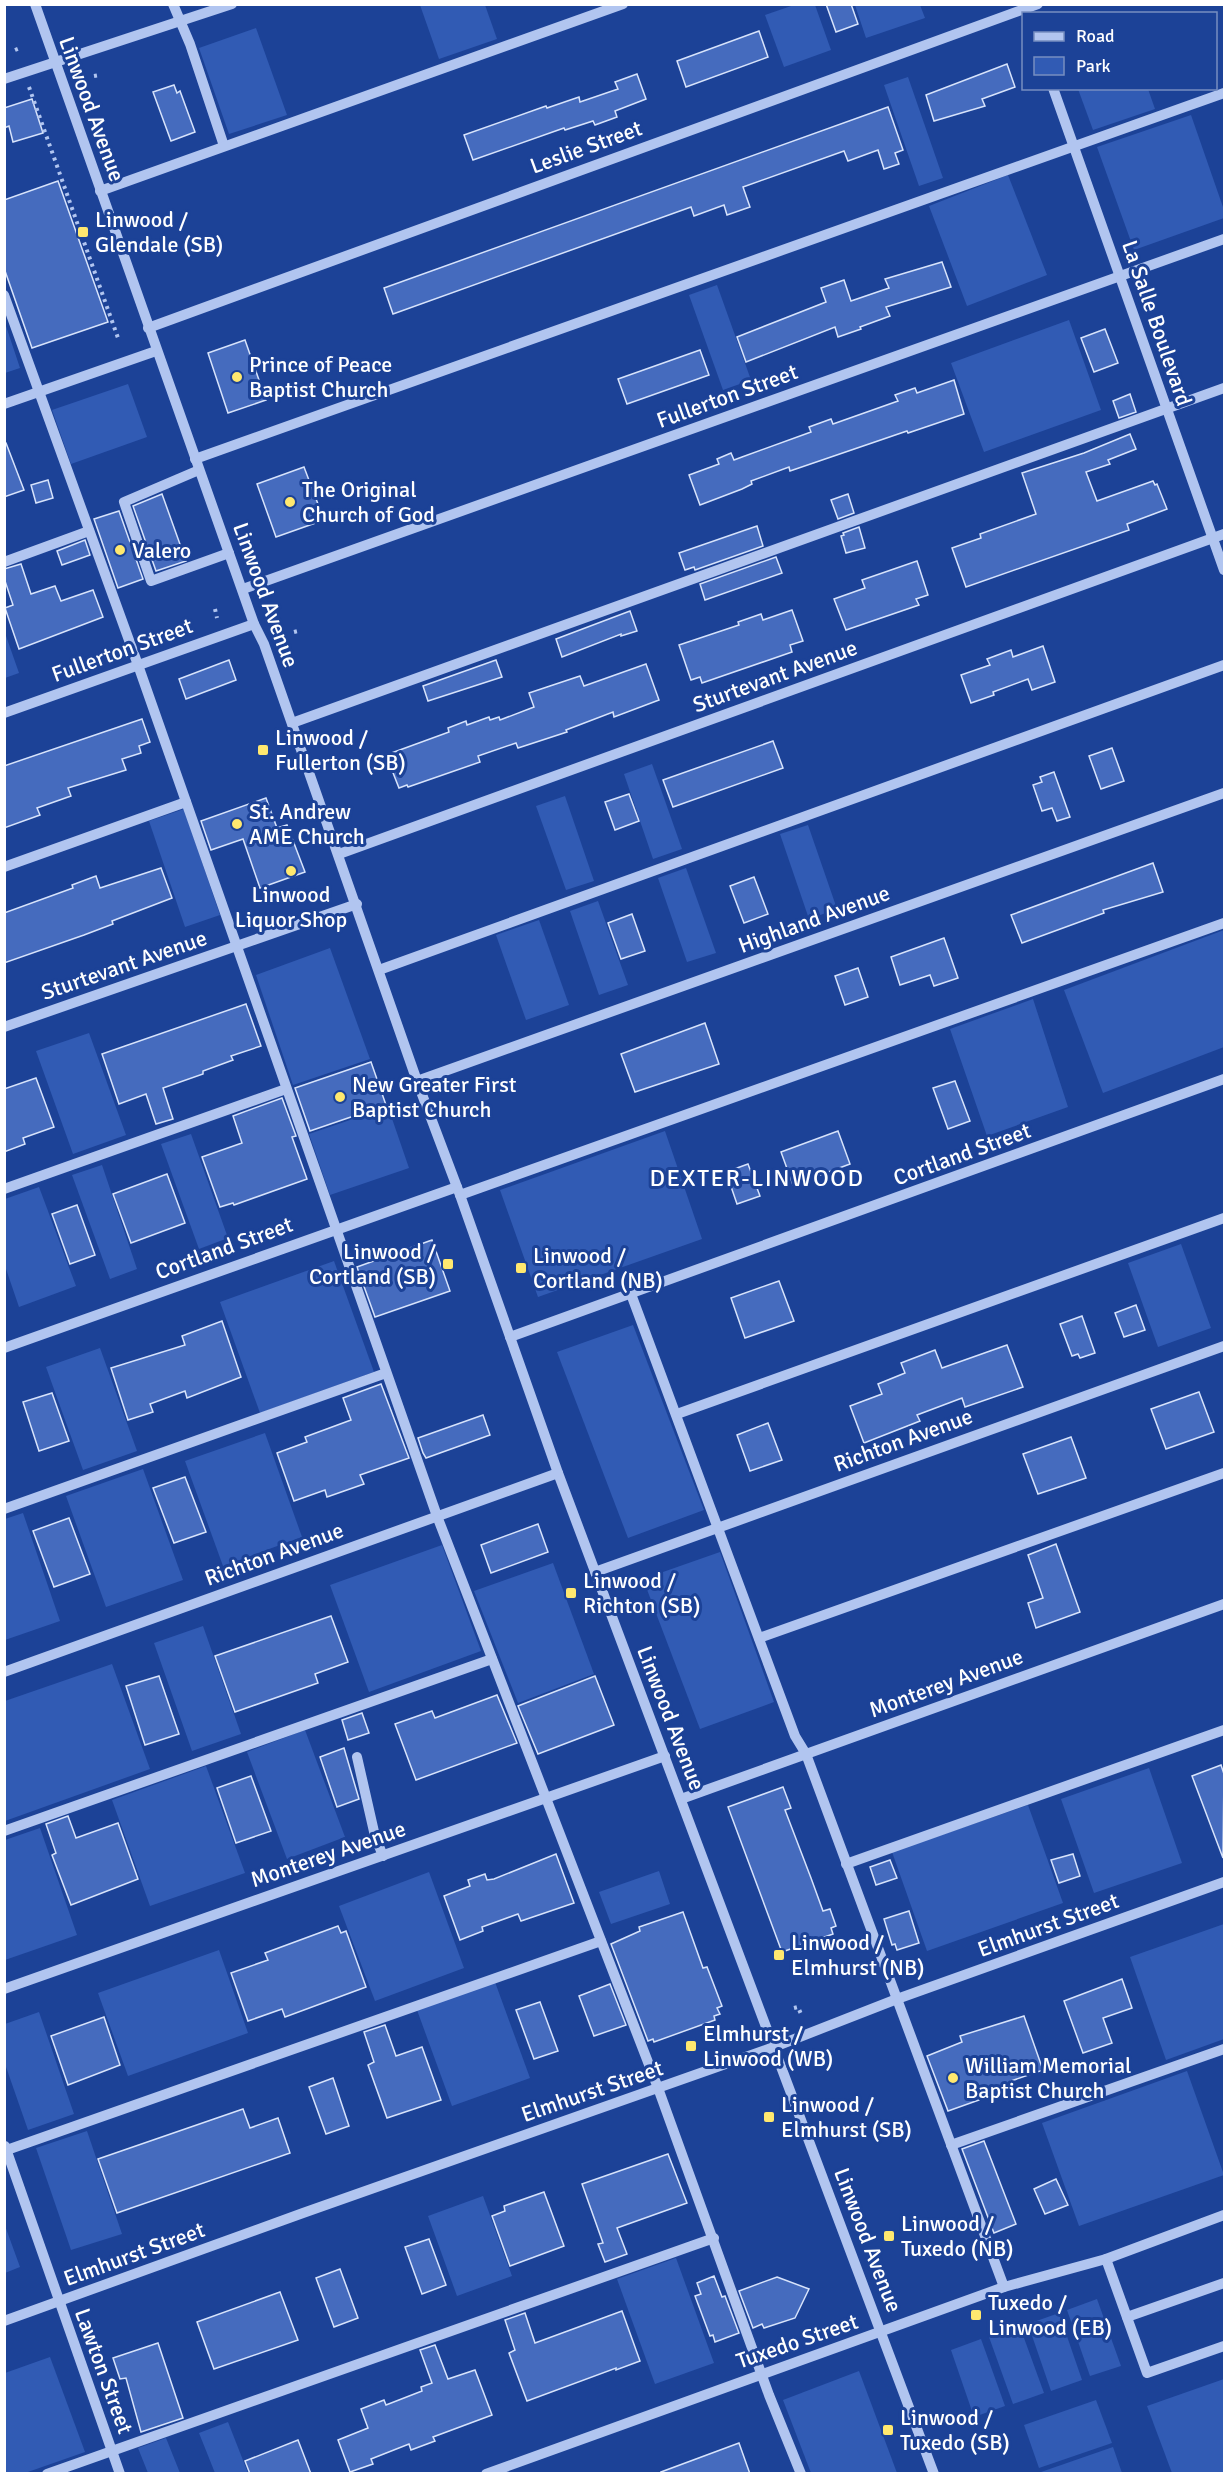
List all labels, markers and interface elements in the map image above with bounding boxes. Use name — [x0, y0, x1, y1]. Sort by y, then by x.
legend — [1022, 12, 1217, 90]
text: Road — [1076, 25, 1115, 47]
street label: Linwood Avenue — [53, 33, 131, 185]
text: Park — [1076, 55, 1111, 77]
street label: Leslie Street — [526, 114, 646, 180]
place label: Linwood / Glendale (SB) — [95, 206, 223, 258]
marker: Linwood / Glendale (SB) — [76, 225, 90, 239]
street label: La Salle Boulevard — [1116, 237, 1198, 409]
place label: Prince of Peace Baptist Church — [249, 351, 392, 403]
street label: Fullerton Street — [653, 358, 801, 434]
marker: Prince of Peace Baptist Church — [230, 370, 244, 384]
place label: The Original Church of God — [302, 476, 435, 528]
marker: The Original Church of God — [283, 495, 297, 509]
street label: Linwood Avenue — [227, 519, 305, 671]
place label: Valero — [132, 537, 191, 564]
marker: Valero — [113, 543, 127, 557]
street label: Fullerton Street — [48, 612, 196, 688]
street label: Sturtevant Avenue — [689, 634, 861, 718]
place label: Linwood / Fullerton (SB) — [275, 724, 406, 776]
marker: Linwood / Fullerton (SB) — [256, 743, 270, 757]
place label: St. Andrew AME Church — [249, 798, 365, 850]
marker: St. Andrew AME Church — [230, 817, 244, 831]
marker: Linwood Liquor Shop — [284, 864, 298, 878]
street label: Highland Avenue — [735, 879, 893, 959]
place label: Linwood Liquor Shop — [235, 881, 347, 933]
street label: Sturtevant Avenue — [38, 924, 210, 1006]
place label: New Greater First Baptist Church — [352, 1071, 517, 1123]
marker: New Greater First Baptist Church — [333, 1090, 347, 1104]
street label: Cortland Street — [890, 1117, 1035, 1191]
district label: DEXTER-LINWOOD — [649, 1163, 865, 1193]
street label: Cortland Street — [152, 1211, 297, 1285]
place label: Linwood / Cortland (SB) — [309, 1238, 437, 1290]
place label: Linwood / Cortland (NB) — [533, 1242, 663, 1294]
marker: Linwood / Cortland (SB) — [441, 1257, 455, 1271]
marker: Linwood / Cortland (NB) — [514, 1261, 528, 1275]
street label: Richton Avenue — [830, 1402, 976, 1478]
street label: Richton Avenue — [201, 1516, 347, 1592]
place label: Linwood / Richton (SB) — [583, 1567, 700, 1619]
marker: Linwood / Richton (SB) — [564, 1586, 578, 1600]
street label: Linwood Avenue — [631, 1642, 711, 1794]
street label: Monterey Avenue — [865, 1643, 1027, 1723]
street label: Monterey Avenue — [247, 1815, 409, 1893]
street label: Elmhurst Street — [974, 1887, 1122, 1963]
place label: Linwood / Elmhurst (NB) — [791, 1929, 925, 1981]
marker: Linwood / Elmhurst (NB) — [772, 1948, 786, 1962]
place label: Elmhurst / Linwood (WB) — [703, 2020, 833, 2072]
marker: Elmhurst / Linwood (WB) — [684, 2039, 698, 2053]
place label: William Memorial Baptist Church — [965, 2052, 1132, 2104]
street label: Elmhurst Street — [518, 2054, 667, 2128]
marker: William Memorial Baptist Church — [946, 2071, 960, 2085]
place label: Linwood / Elmhurst (SB) — [781, 2091, 912, 2143]
marker: Linwood / Elmhurst (SB) — [762, 2110, 776, 2124]
street label: Linwood Avenue — [828, 2164, 908, 2316]
place label: Linwood / Tuxedo (NB) — [901, 2210, 1014, 2262]
street label: Elmhurst Street — [60, 2216, 208, 2292]
marker: Linwood / Tuxedo (NB) — [882, 2229, 896, 2243]
place label: Tuxedo / Linwood (EB) — [988, 2289, 1112, 2341]
street label: Lawton Street — [69, 2305, 139, 2438]
street label: Tuxedo Street — [733, 2307, 862, 2374]
marker: Tuxedo / Linwood (EB) — [969, 2308, 983, 2322]
place label: Linwood / Tuxedo (SB) — [900, 2404, 1010, 2456]
marker: Linwood / Tuxedo (SB) — [881, 2423, 895, 2437]

